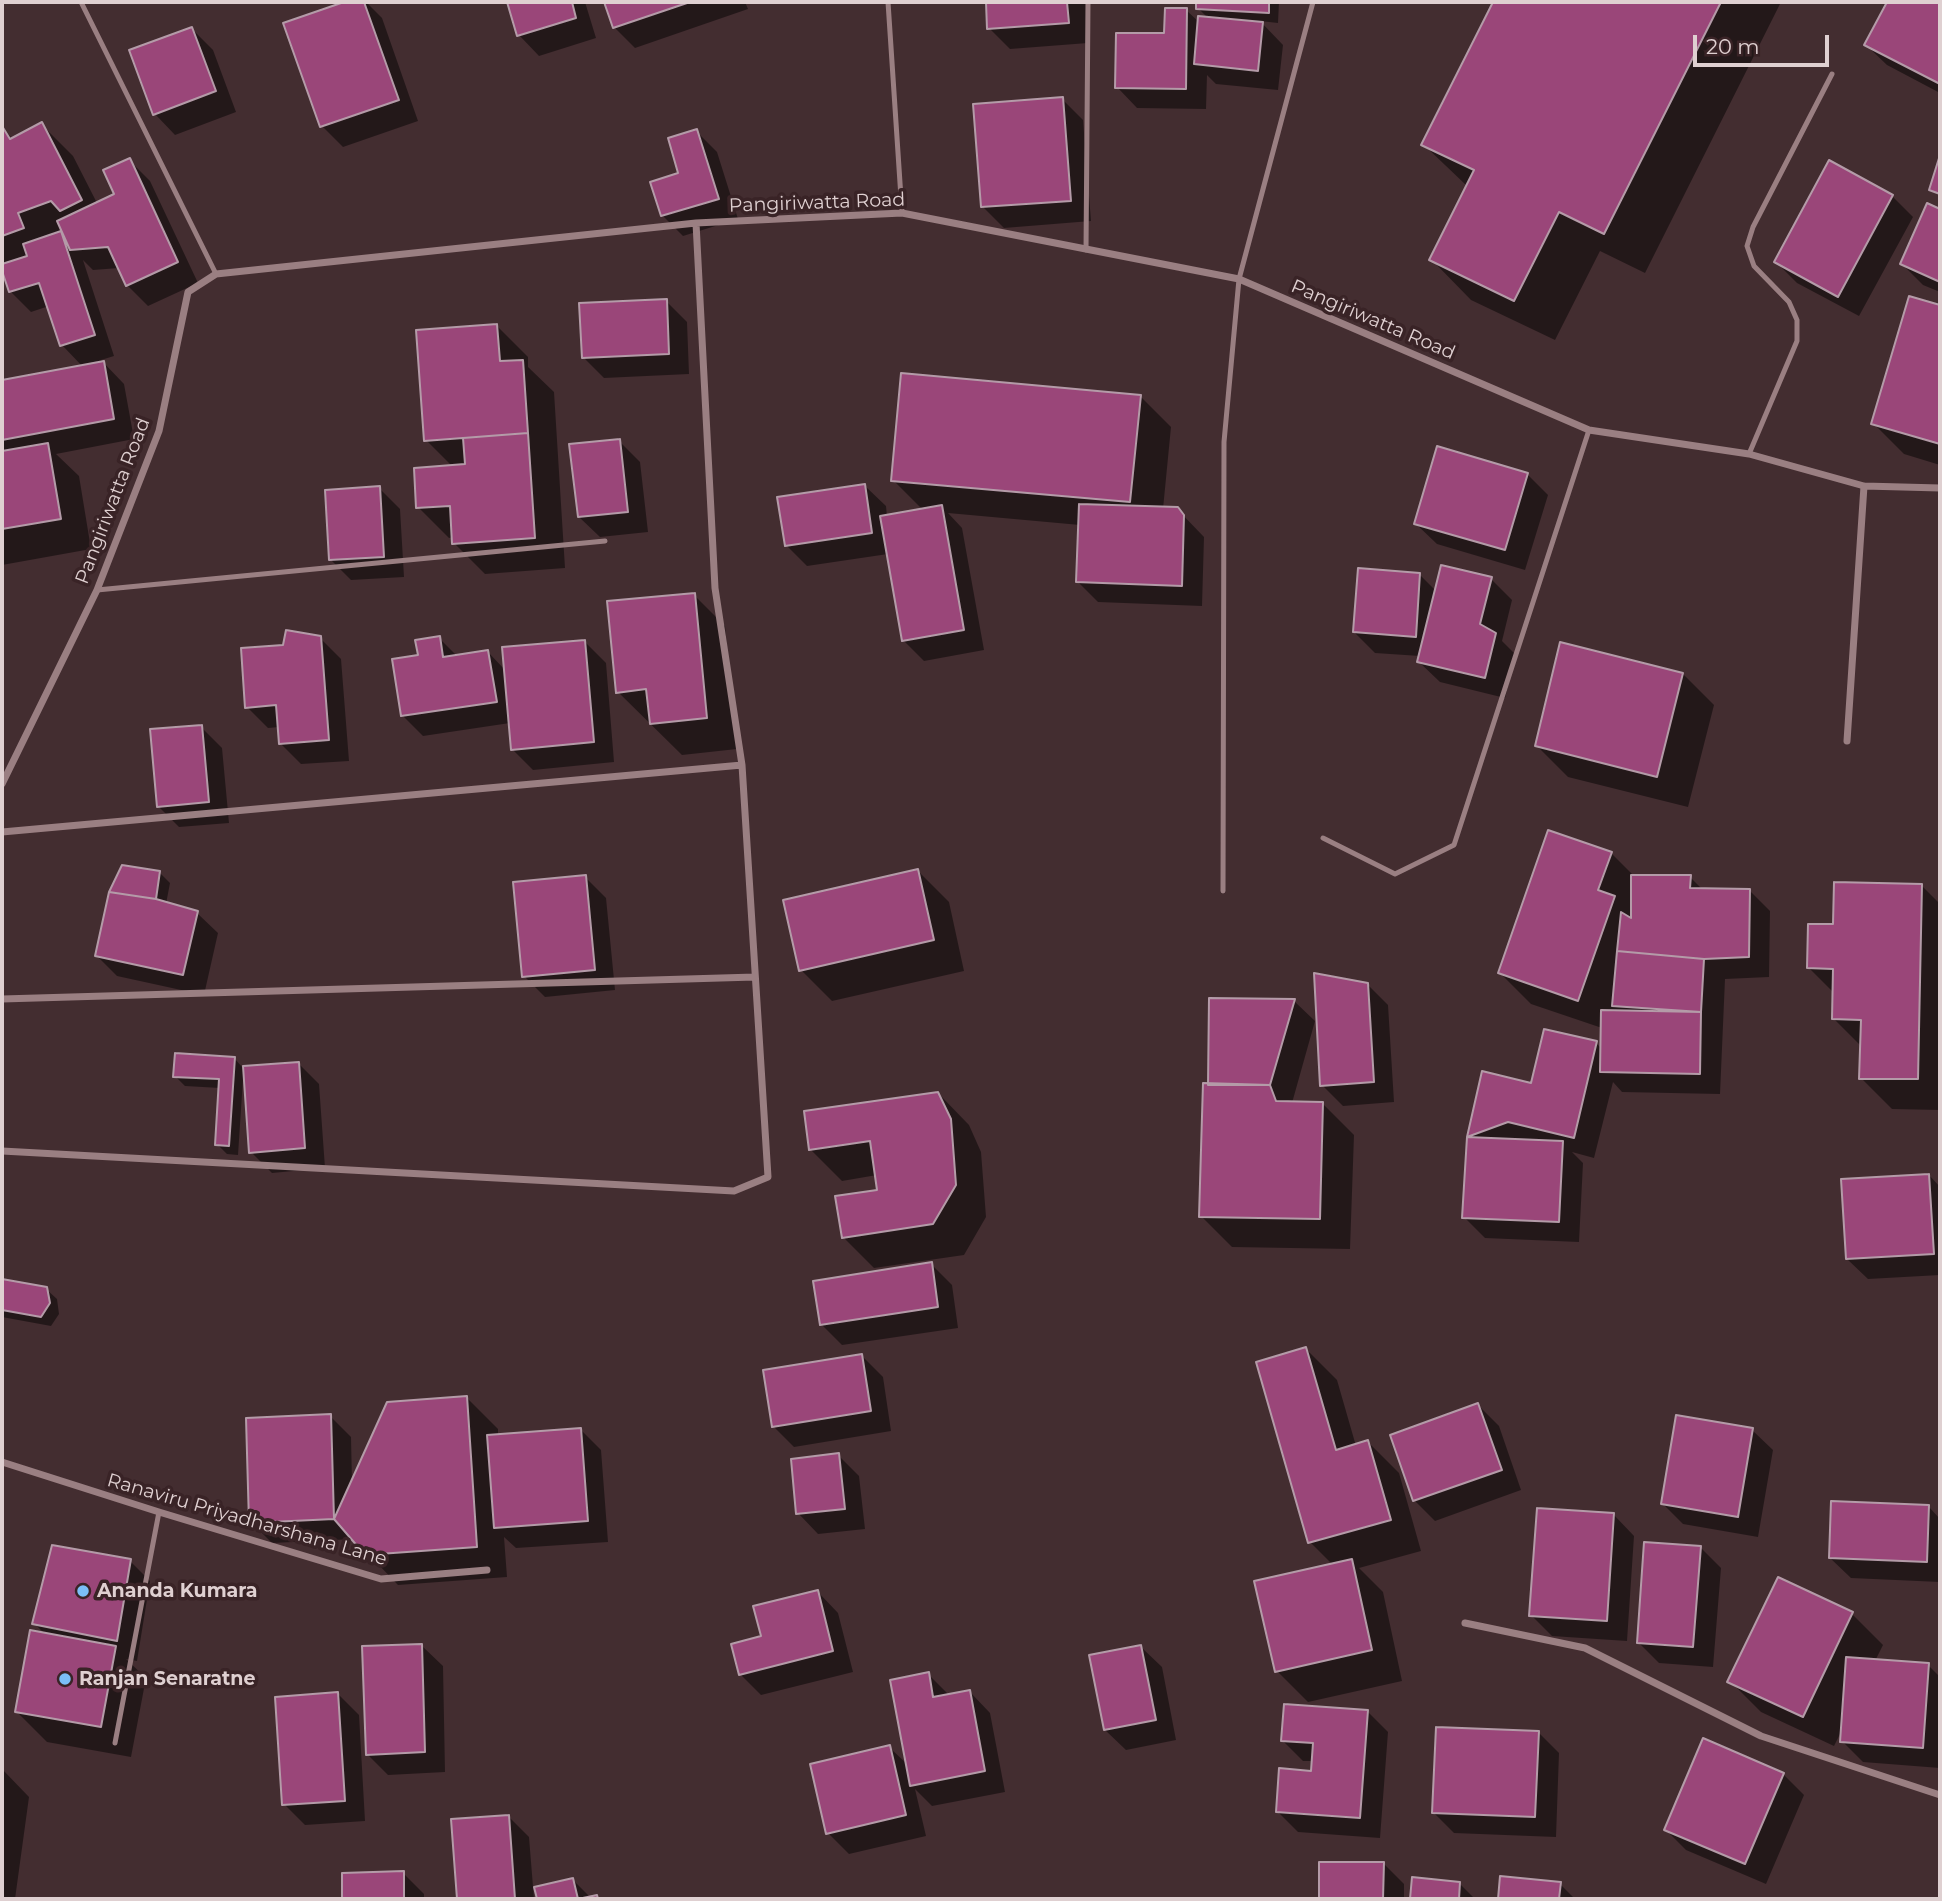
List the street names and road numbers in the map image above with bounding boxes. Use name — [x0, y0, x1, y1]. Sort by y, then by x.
street label: Pangiriwatta Road — [729, 189, 905, 217]
street label: Pangiriwatta Road — [1287, 275, 1459, 365]
street label: Pangiriwatta Road — [71, 415, 155, 587]
street label: Ranaviru Priyadharshana Lane — [105, 1469, 389, 1571]

